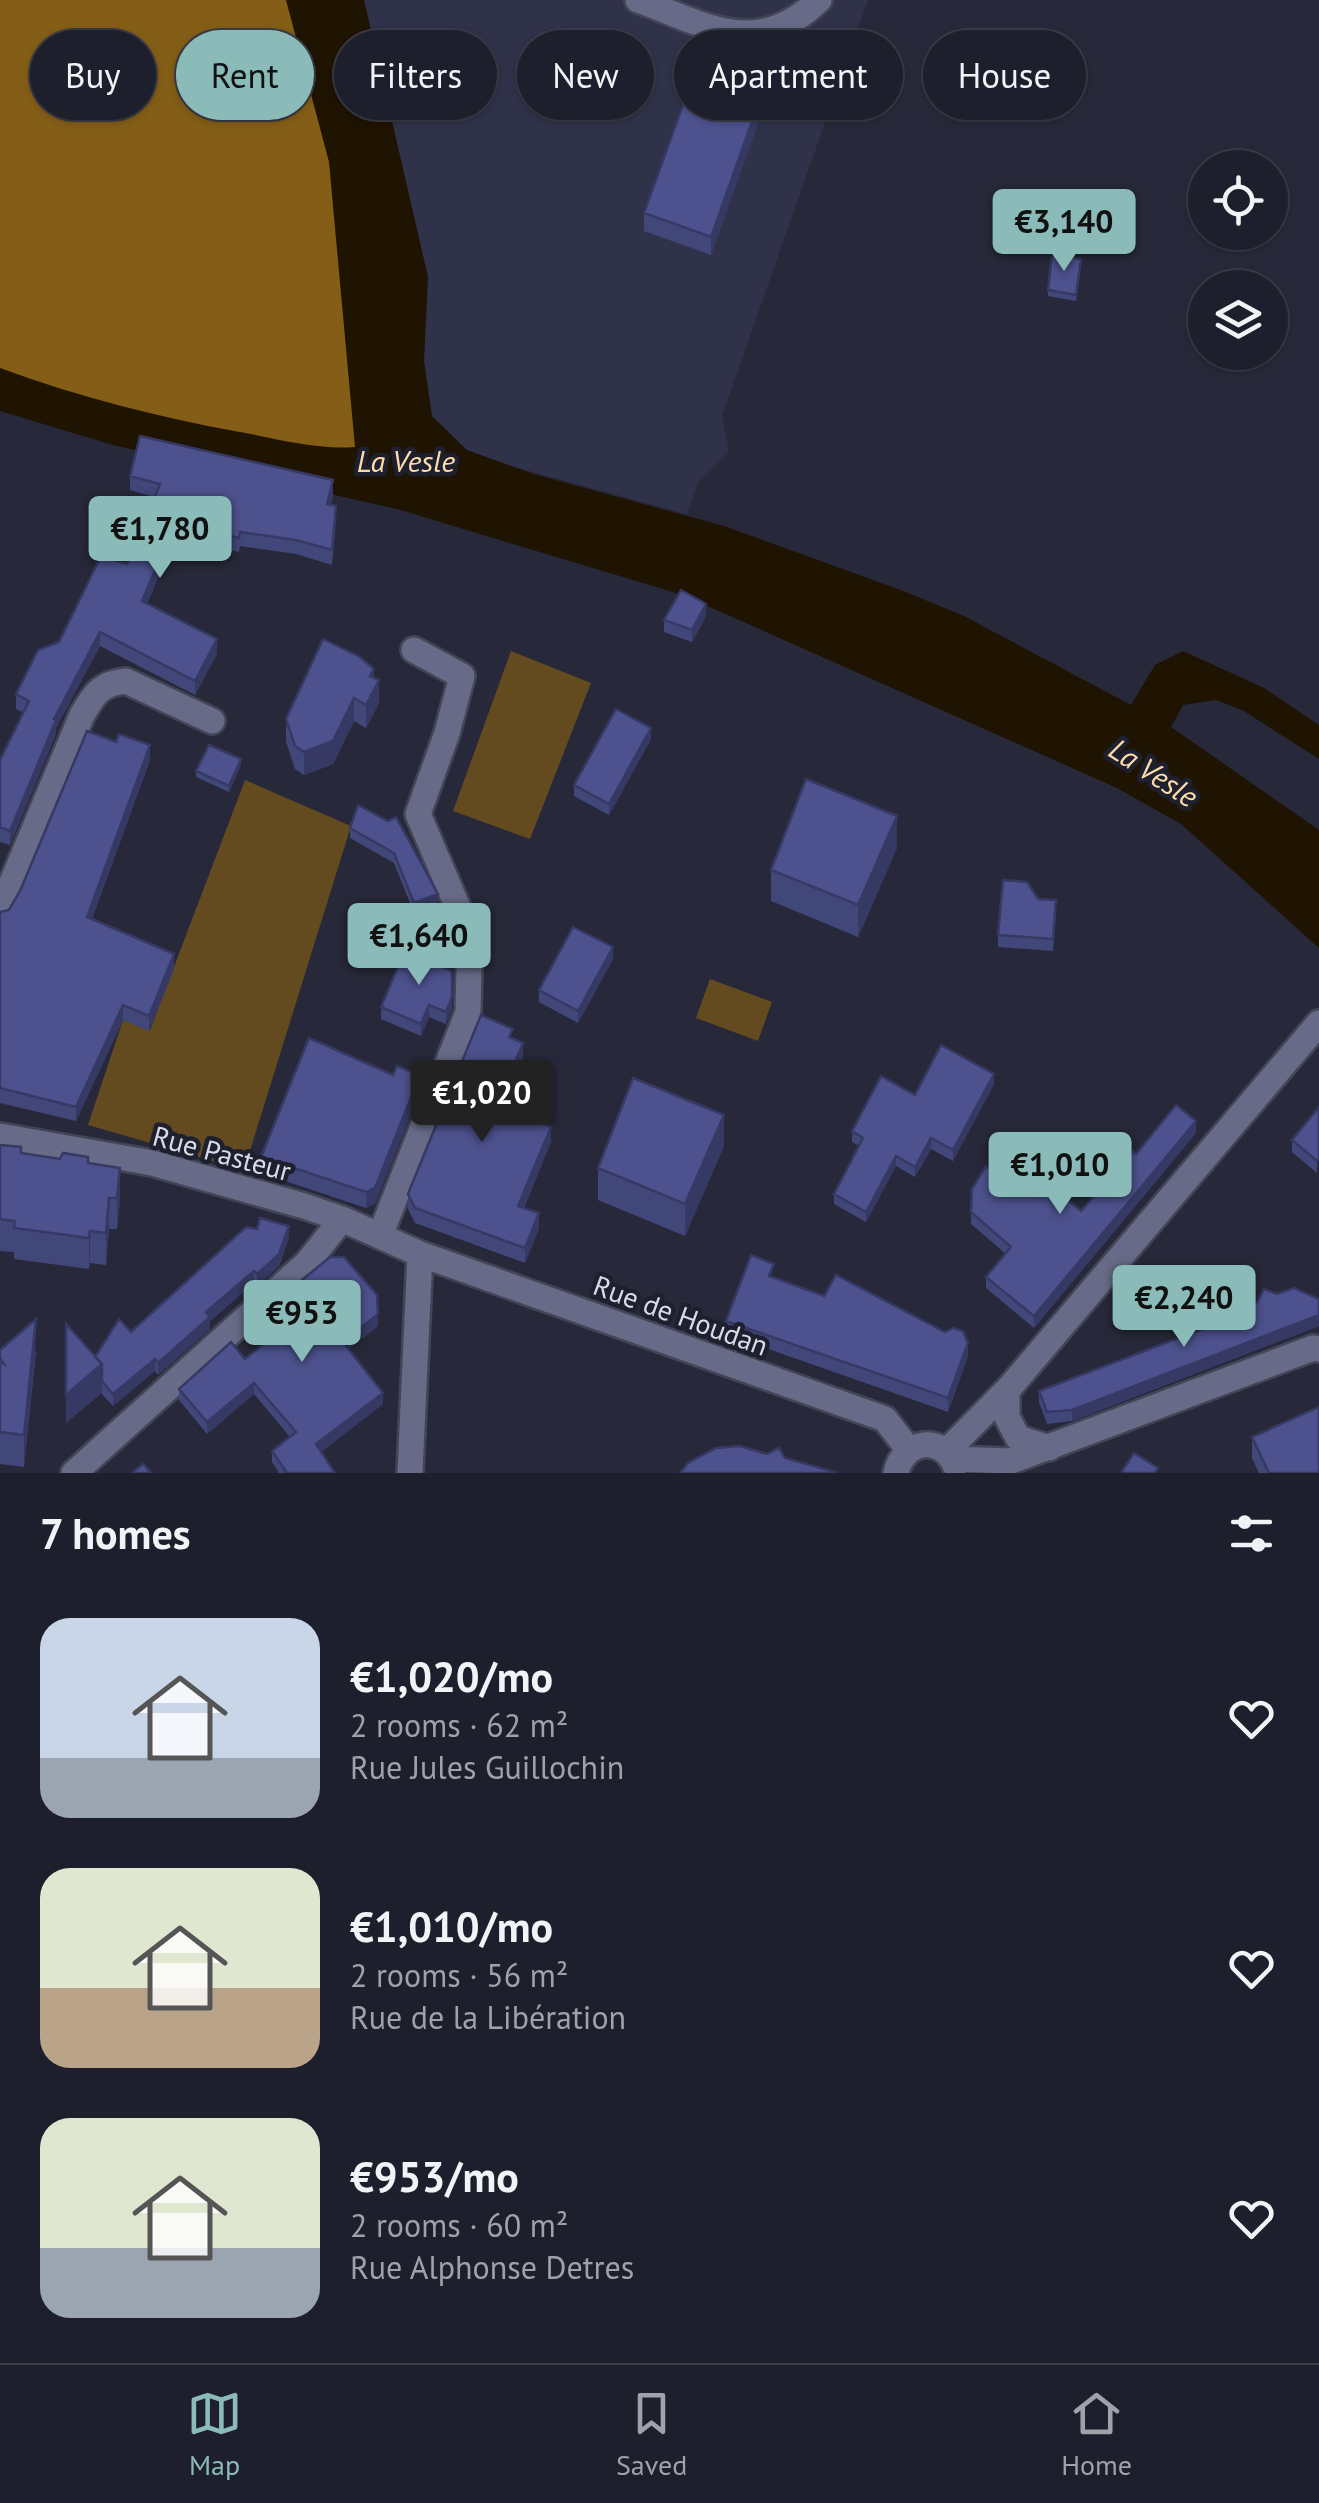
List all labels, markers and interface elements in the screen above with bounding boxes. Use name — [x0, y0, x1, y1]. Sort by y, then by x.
chip: Buy — [30, 30, 156, 120]
chip: Rent — [176, 30, 314, 120]
chip: Filters — [334, 30, 497, 120]
chip: New — [517, 30, 654, 120]
chip: Apartment — [674, 30, 903, 120]
chip: House — [923, 30, 1086, 120]
map controls — [1188, 150, 1288, 370]
button: locate — [1188, 150, 1288, 250]
pin: €3,140 — [983, 189, 1145, 274]
text: €3,140 — [1015, 200, 1113, 242]
button: layers — [1188, 270, 1288, 370]
water label: La Vesle — [357, 441, 455, 480]
pin: €1,780 — [79, 496, 241, 581]
text: €1,780 — [111, 507, 209, 549]
water label: La Vesle — [1102, 729, 1206, 815]
pin: €1,640 — [338, 903, 500, 988]
text: €1,640 — [370, 914, 468, 956]
pin: €1,020 — [401, 1060, 563, 1145]
text: €1,020 — [433, 1071, 531, 1113]
street label: Rue Pasteur — [149, 1117, 296, 1189]
pin: €1,010 — [979, 1132, 1141, 1217]
text: €1,010 — [1011, 1143, 1109, 1185]
pin: €2,240 — [1103, 1265, 1265, 1350]
street label: Rue de Houdan — [589, 1266, 773, 1364]
text: €2,240 — [1135, 1276, 1233, 1318]
pin: €953 — [243, 1280, 361, 1365]
text: €953 — [266, 1291, 338, 1333]
text: 7 homes — [40, 1506, 191, 1561]
icon: filters — [1224, 1506, 1279, 1561]
text: €1,020/mo — [350, 1649, 553, 1704]
icon: home — [120, 1658, 240, 1778]
icon: heart — [1224, 1691, 1279, 1746]
text: 2 rooms · 62 m² — [350, 1704, 568, 1746]
text: Rue Jules Guillochin — [350, 1746, 624, 1788]
text: €1,010/mo — [350, 1899, 553, 1954]
icon: home — [120, 1908, 240, 2028]
icon: heart — [1224, 1941, 1279, 1996]
text: 2 rooms · 56 m² — [350, 1954, 568, 1996]
text: Rue de la Libération — [350, 1996, 626, 2038]
text: €953/mo — [350, 2149, 519, 2204]
icon: home — [120, 2158, 240, 2278]
icon: heart — [1224, 2191, 1279, 2246]
text: 2 rooms · 60 m² — [350, 2204, 568, 2246]
text: Rue Alphonse Detres — [350, 2246, 634, 2288]
tab: Map — [187, 2386, 242, 2483]
tab: Saved — [616, 2386, 687, 2483]
tab: Home — [1061, 2386, 1132, 2483]

